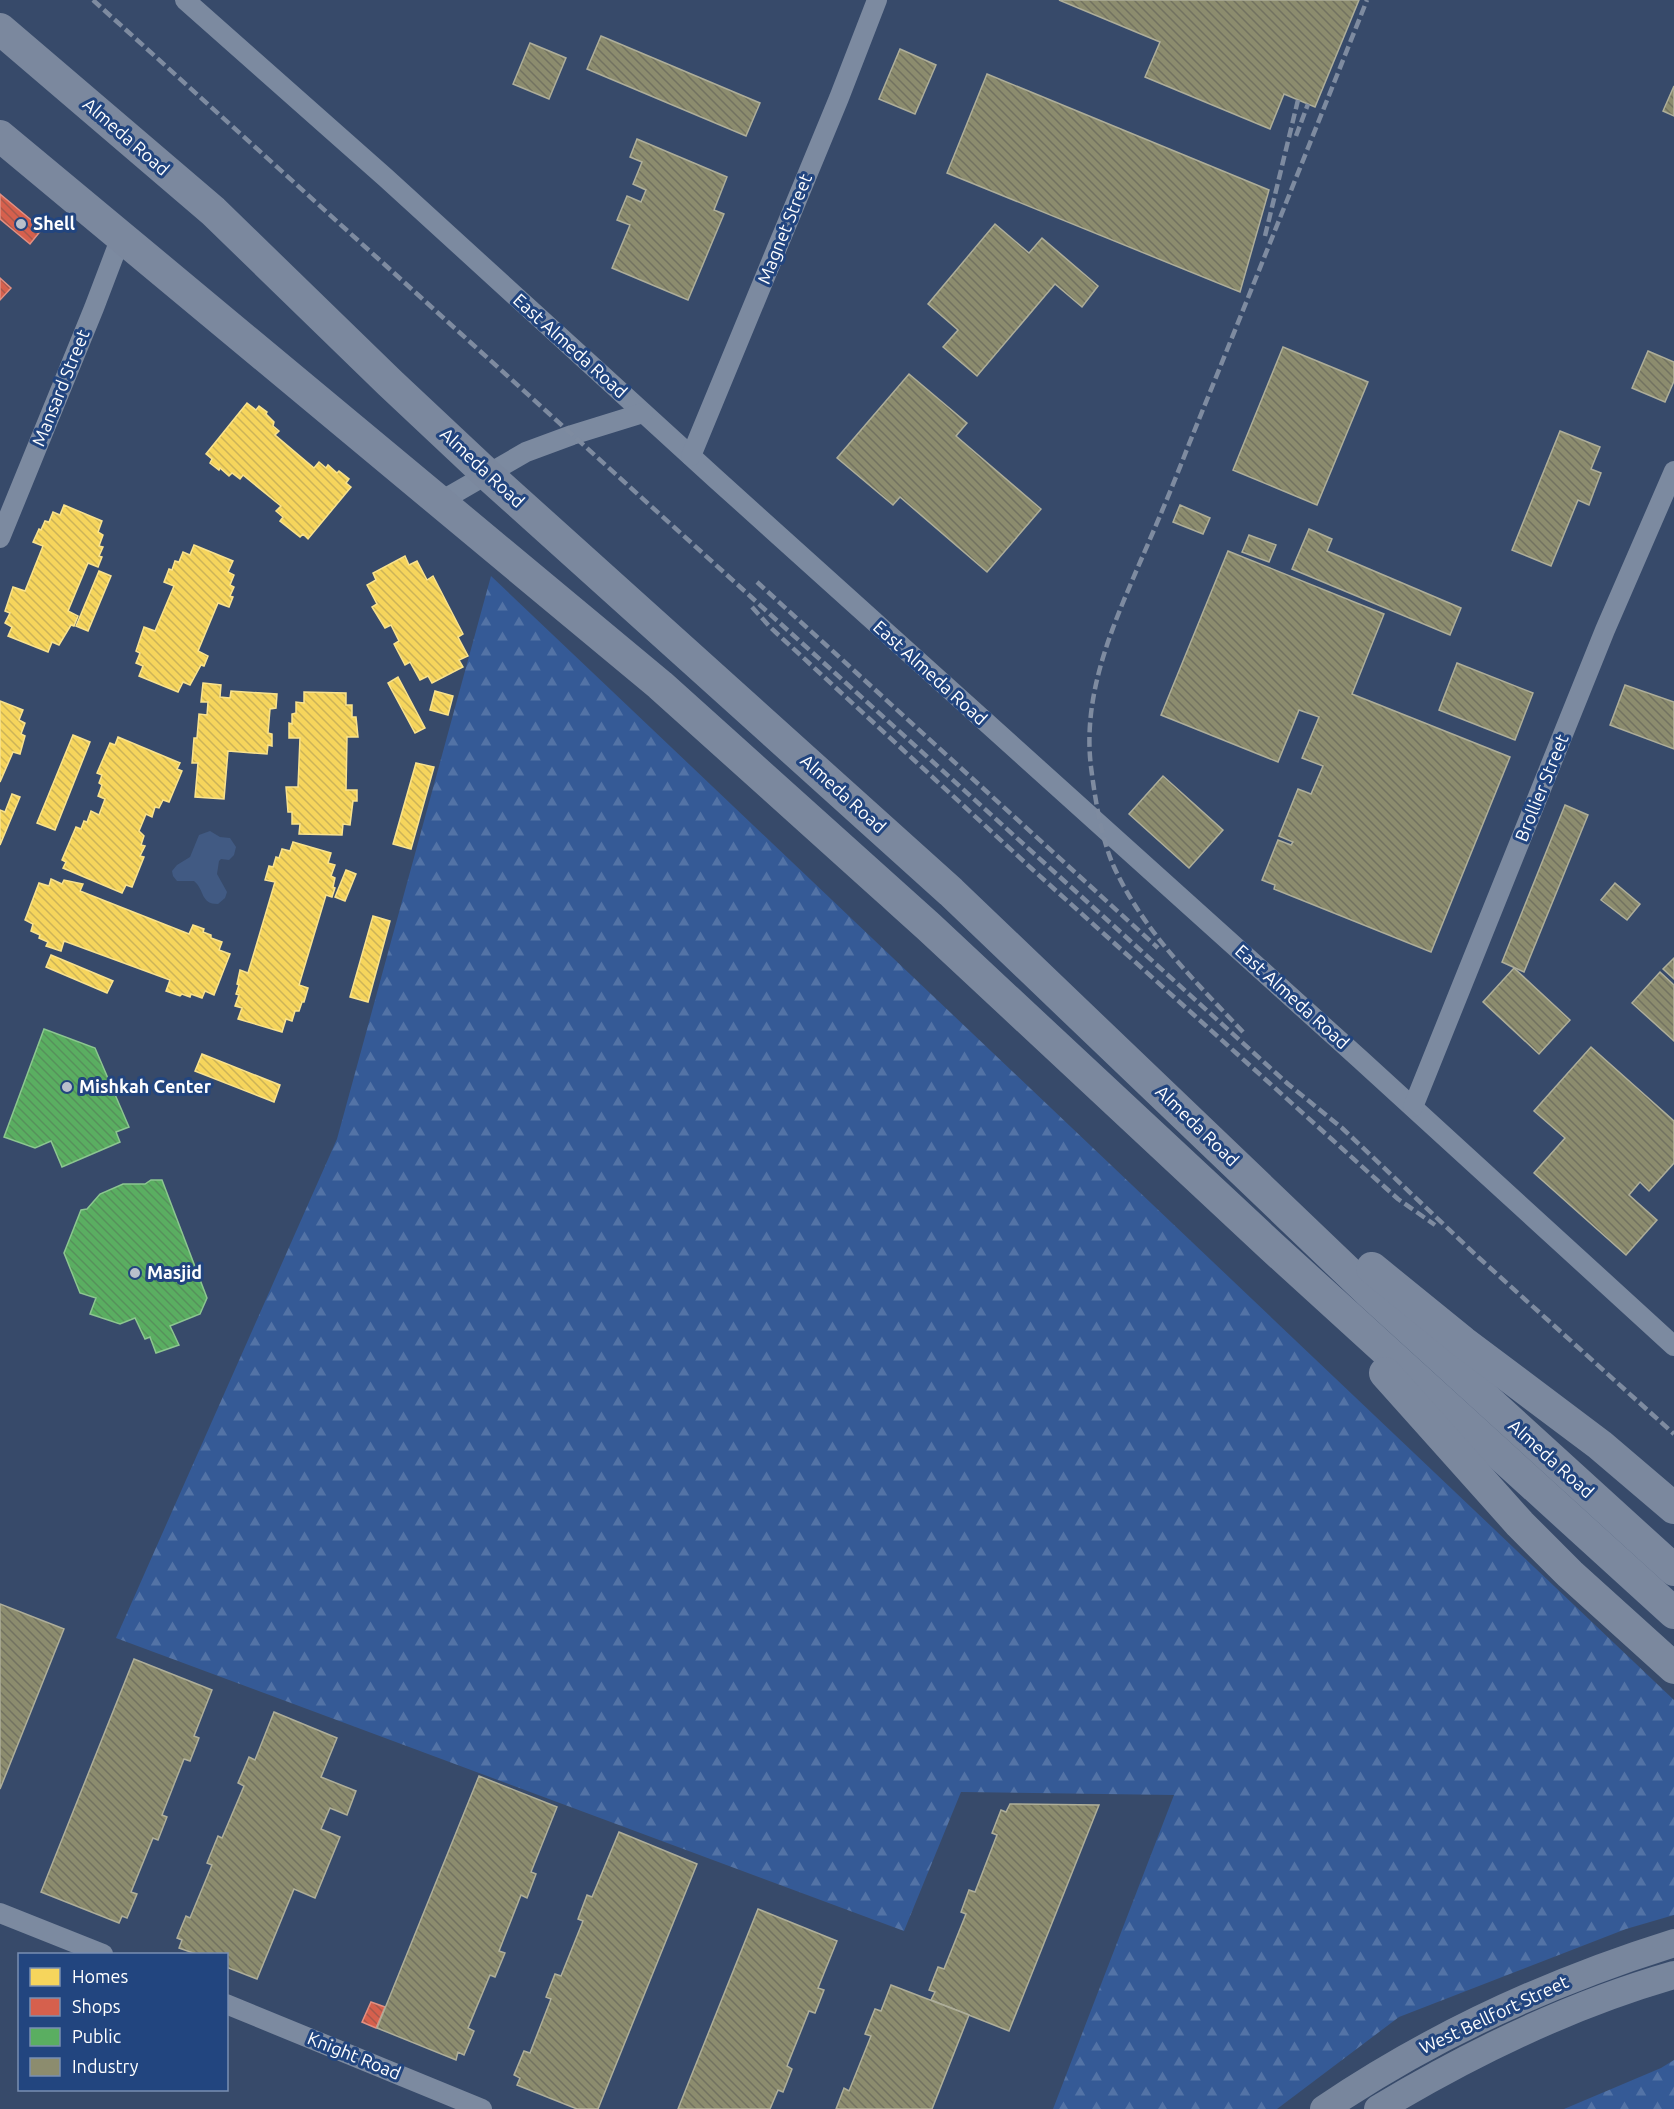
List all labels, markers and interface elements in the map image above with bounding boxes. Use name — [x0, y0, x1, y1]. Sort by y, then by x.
street label: Almeda Road — [80, 94, 174, 179]
street label: Magnet Street — [753, 171, 815, 287]
place label: Shell — [33, 213, 76, 233]
marker: Shell — [14, 217, 28, 231]
street label: East Almeda Road — [510, 289, 631, 401]
street label: Mansard Street — [28, 326, 93, 449]
street label: Almeda Road — [437, 423, 529, 511]
street label: East Almeda Road — [870, 616, 991, 728]
street label: Brollier Street — [1511, 731, 1572, 844]
street label: Almeda Road — [797, 750, 890, 837]
street label: East Almeda Road — [1232, 940, 1353, 1052]
place label: Mishkah Center — [79, 1076, 212, 1096]
marker: Mishkah Center — [60, 1080, 74, 1094]
street label: Almeda Road — [1152, 1081, 1243, 1170]
place label: Masjid — [147, 1262, 202, 1282]
marker: Masjid — [128, 1266, 142, 1280]
street label: Almeda Road — [1505, 1415, 1598, 1502]
legend — [18, 1953, 228, 2091]
text: Homes — [72, 1966, 129, 1986]
street label: West Bellfort Street — [1416, 1971, 1571, 2057]
text: Shops — [72, 1996, 121, 2016]
text: Public — [72, 2026, 121, 2046]
street label: Knight Road — [305, 2027, 404, 2083]
text: Industry — [72, 2056, 139, 2076]

